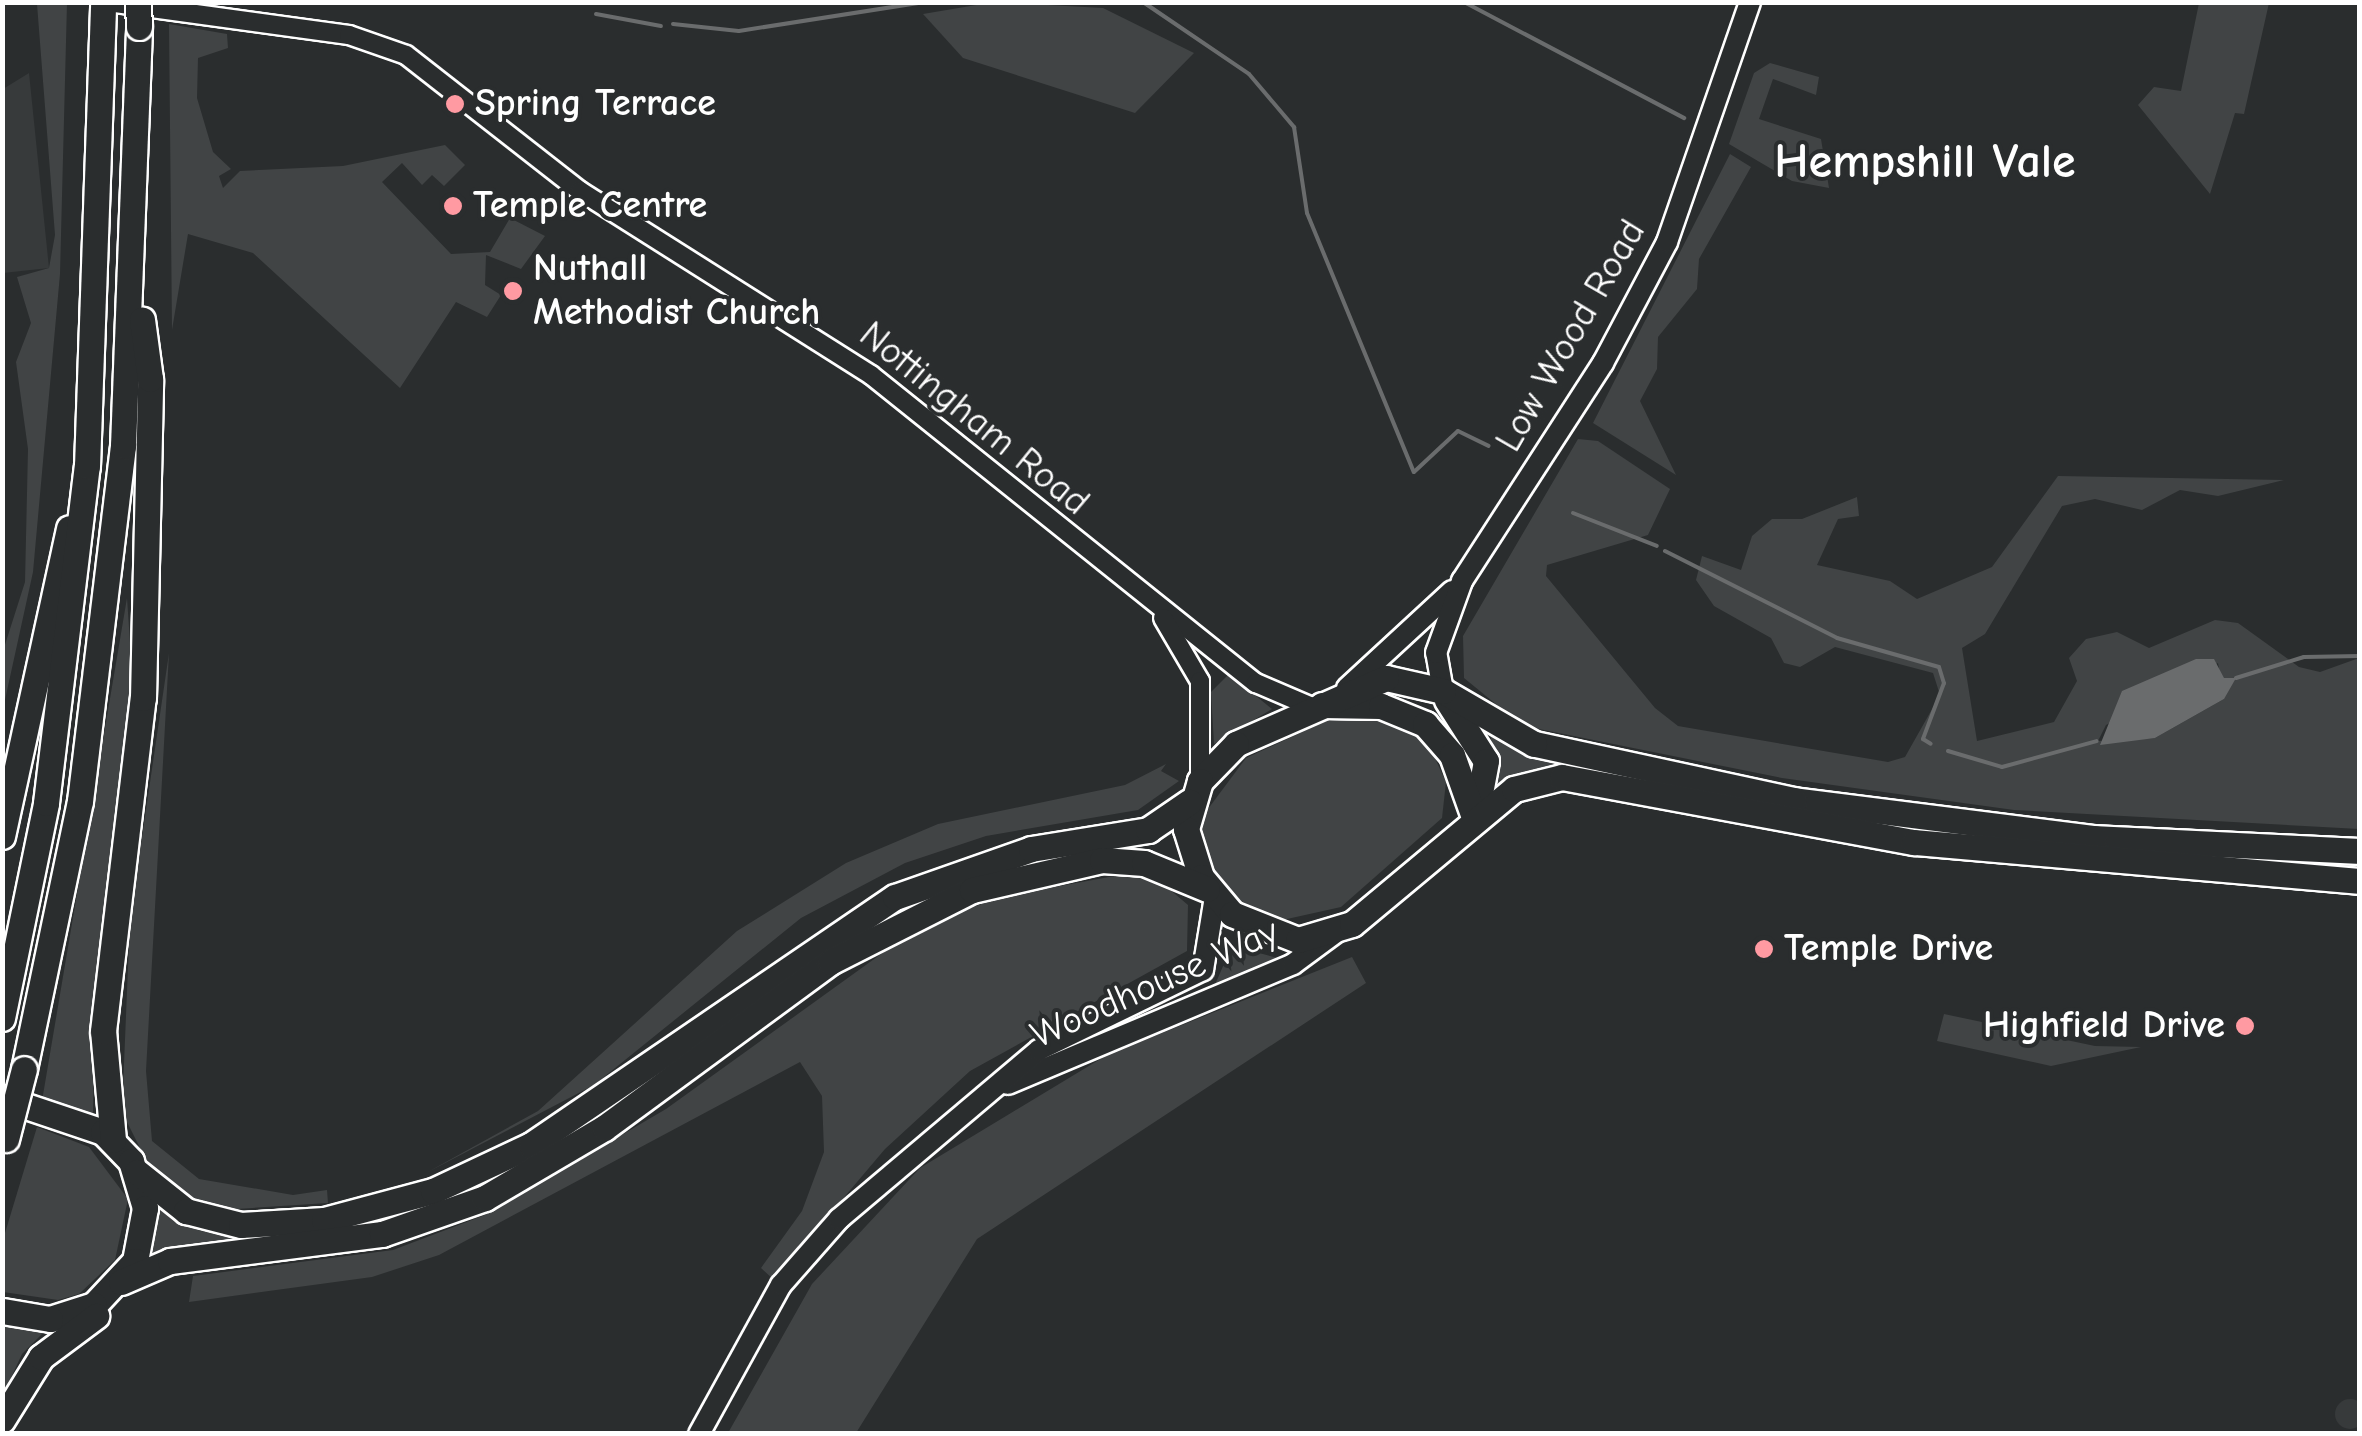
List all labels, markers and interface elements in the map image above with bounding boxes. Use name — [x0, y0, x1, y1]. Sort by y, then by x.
place label: Spring Terrace — [475, 81, 716, 127]
marker: Spring Terrace — [444, 93, 466, 115]
district label: Hempshill Vale — [1774, 133, 2076, 191]
place label: Temple Centre — [473, 183, 707, 229]
marker: Temple Centre — [442, 195, 464, 217]
street label: Low Wood Road — [1486, 212, 1656, 460]
place label: Nuthall Methodist Church — [533, 246, 820, 336]
marker: Nuthall Methodist Church — [502, 280, 524, 302]
street label: Nottingham Road — [850, 312, 1098, 526]
street label: Woodhouse Way — [1024, 909, 1286, 1059]
place label: Temple Drive — [1784, 926, 1993, 972]
marker: Temple Drive — [1753, 938, 1775, 960]
place label: Highfield Drive — [1983, 1003, 2225, 1049]
marker: Highfield Drive — [2234, 1015, 2256, 1037]

